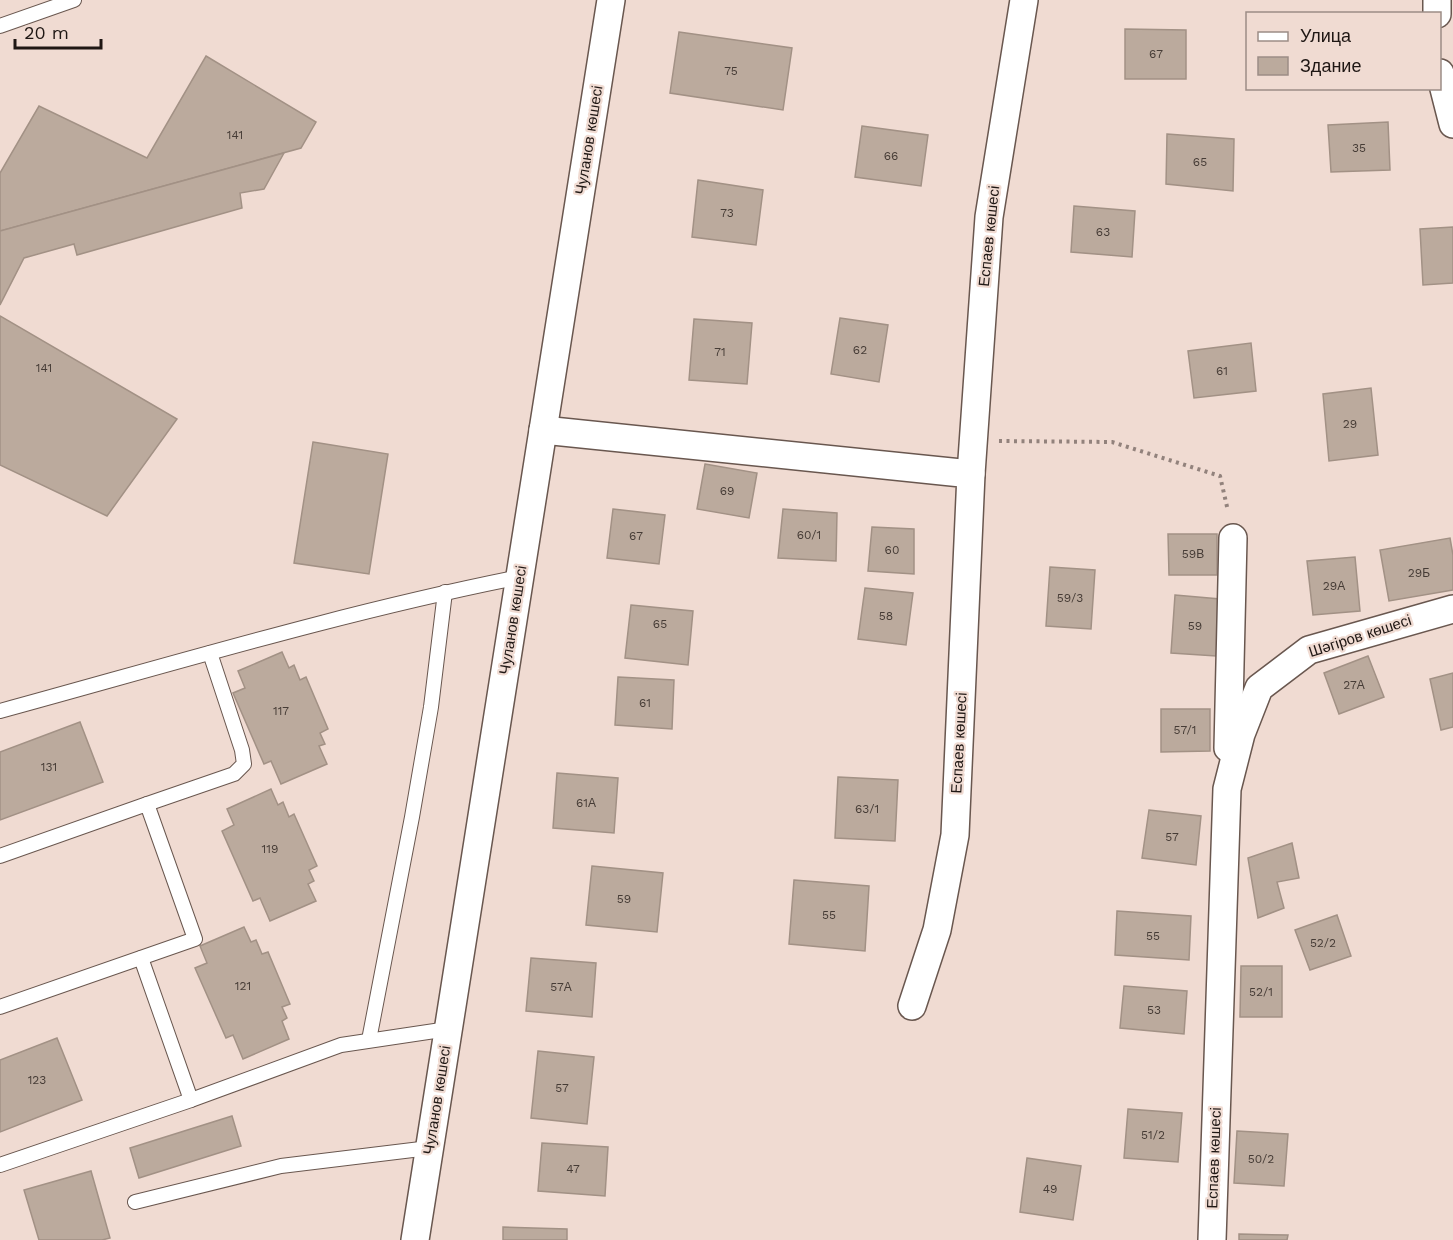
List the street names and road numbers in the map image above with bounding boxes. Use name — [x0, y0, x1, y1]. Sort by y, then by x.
street label: Чуланов көшесі — [571, 84, 607, 196]
street label: Еспаев көшесі — [975, 185, 1003, 287]
street label: Чуланов көшесі — [495, 564, 531, 676]
street label: Шәгіров көшесі — [1306, 611, 1414, 661]
street label: Еспаев көшесі — [947, 692, 971, 794]
street label: Чуланов көшесі — [419, 1044, 455, 1156]
street label: Еспаев көшесі — [1203, 1107, 1225, 1209]

